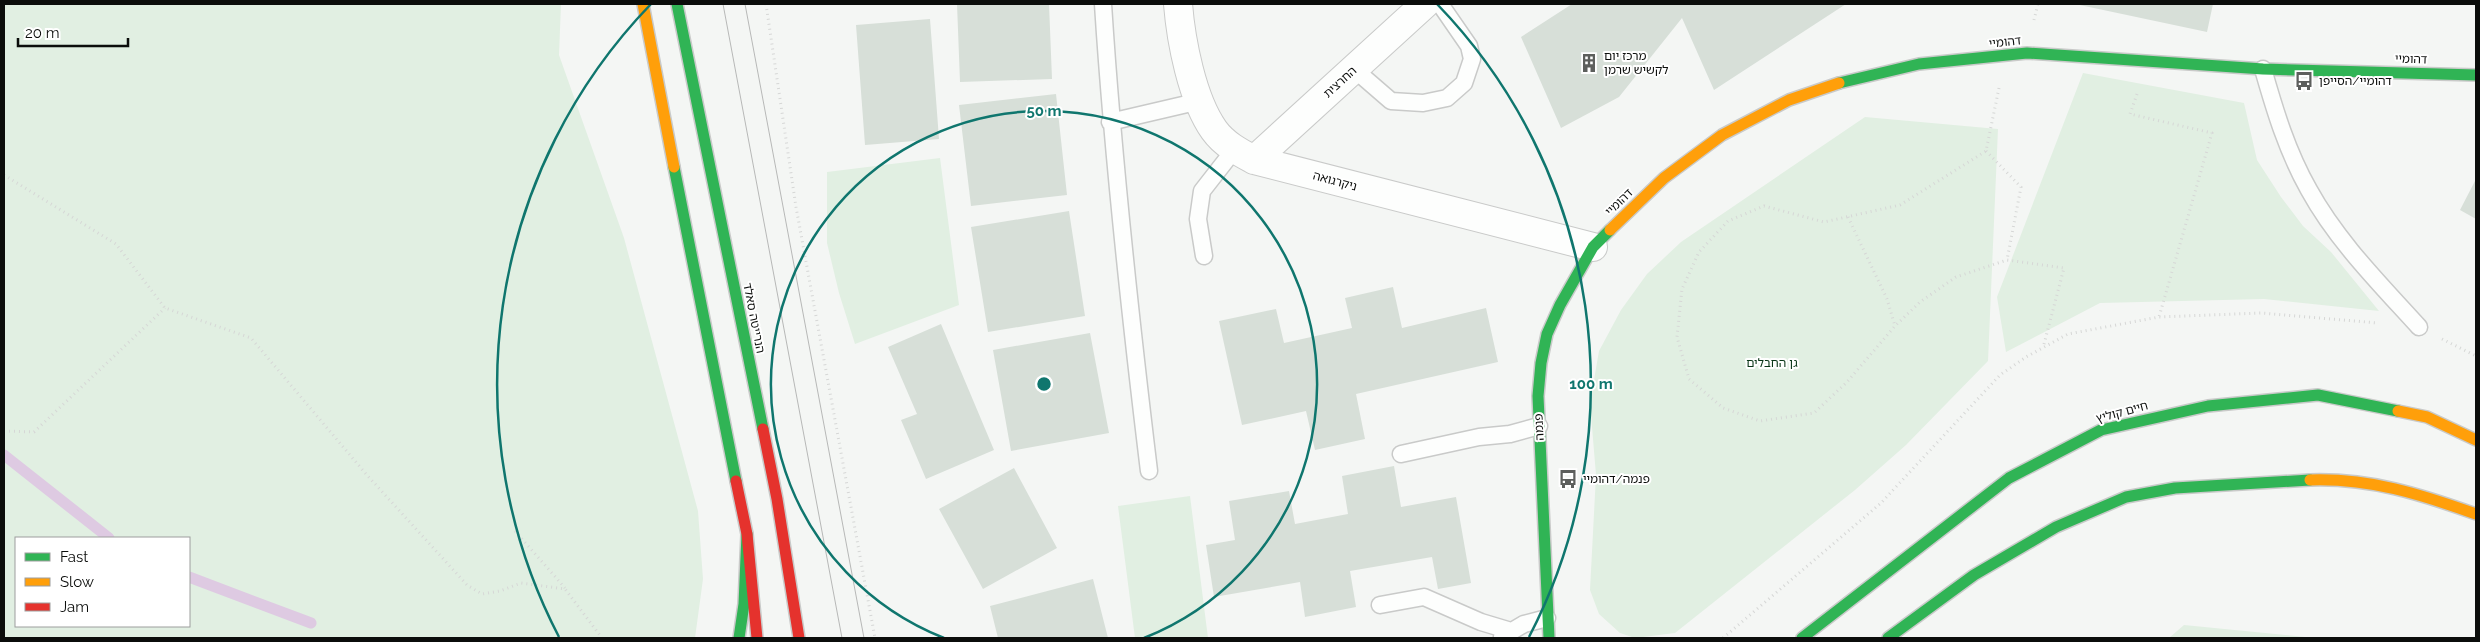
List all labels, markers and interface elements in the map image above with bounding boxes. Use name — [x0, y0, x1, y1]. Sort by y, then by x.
scale bar — [18, 15, 128, 47]
text: 20 m — [25, 24, 60, 42]
street label: דהומיי — [1988, 33, 2022, 51]
place label: מרכז יום לקשיש שרמן — [1604, 49, 1669, 77]
street label: דהומיי — [2395, 51, 2428, 67]
building icon: מרכז יום לקשיש שרמן — [1578, 52, 1600, 74]
street label: החרצית — [1321, 64, 1359, 100]
bus stop icon: דהומיי/הסייפן — [2293, 70, 2315, 92]
place label: דהומיי/הסייפן — [2319, 74, 2392, 88]
text: 50 m — [1026, 102, 1062, 120]
street label: ניקרגואה — [1311, 168, 1359, 194]
street label: דהומיי — [1602, 185, 1636, 218]
street label: הנרייטה סאלד — [740, 282, 768, 354]
park label: גן החבלים — [1746, 356, 1798, 370]
centre of rings — [1035, 375, 1053, 393]
text: 100 m — [1569, 375, 1613, 393]
street label: חיים קוליץ — [2094, 398, 2150, 426]
street label: פנמה — [1531, 413, 1547, 441]
bus stop icon: פנמה/דהומיי — [1557, 468, 1579, 490]
place label: פנמה/דהומיי — [1583, 472, 1650, 486]
legend — [15, 537, 190, 627]
text: Fast — [60, 548, 88, 566]
text: Slow — [60, 573, 94, 591]
text: Jam — [60, 598, 89, 616]

